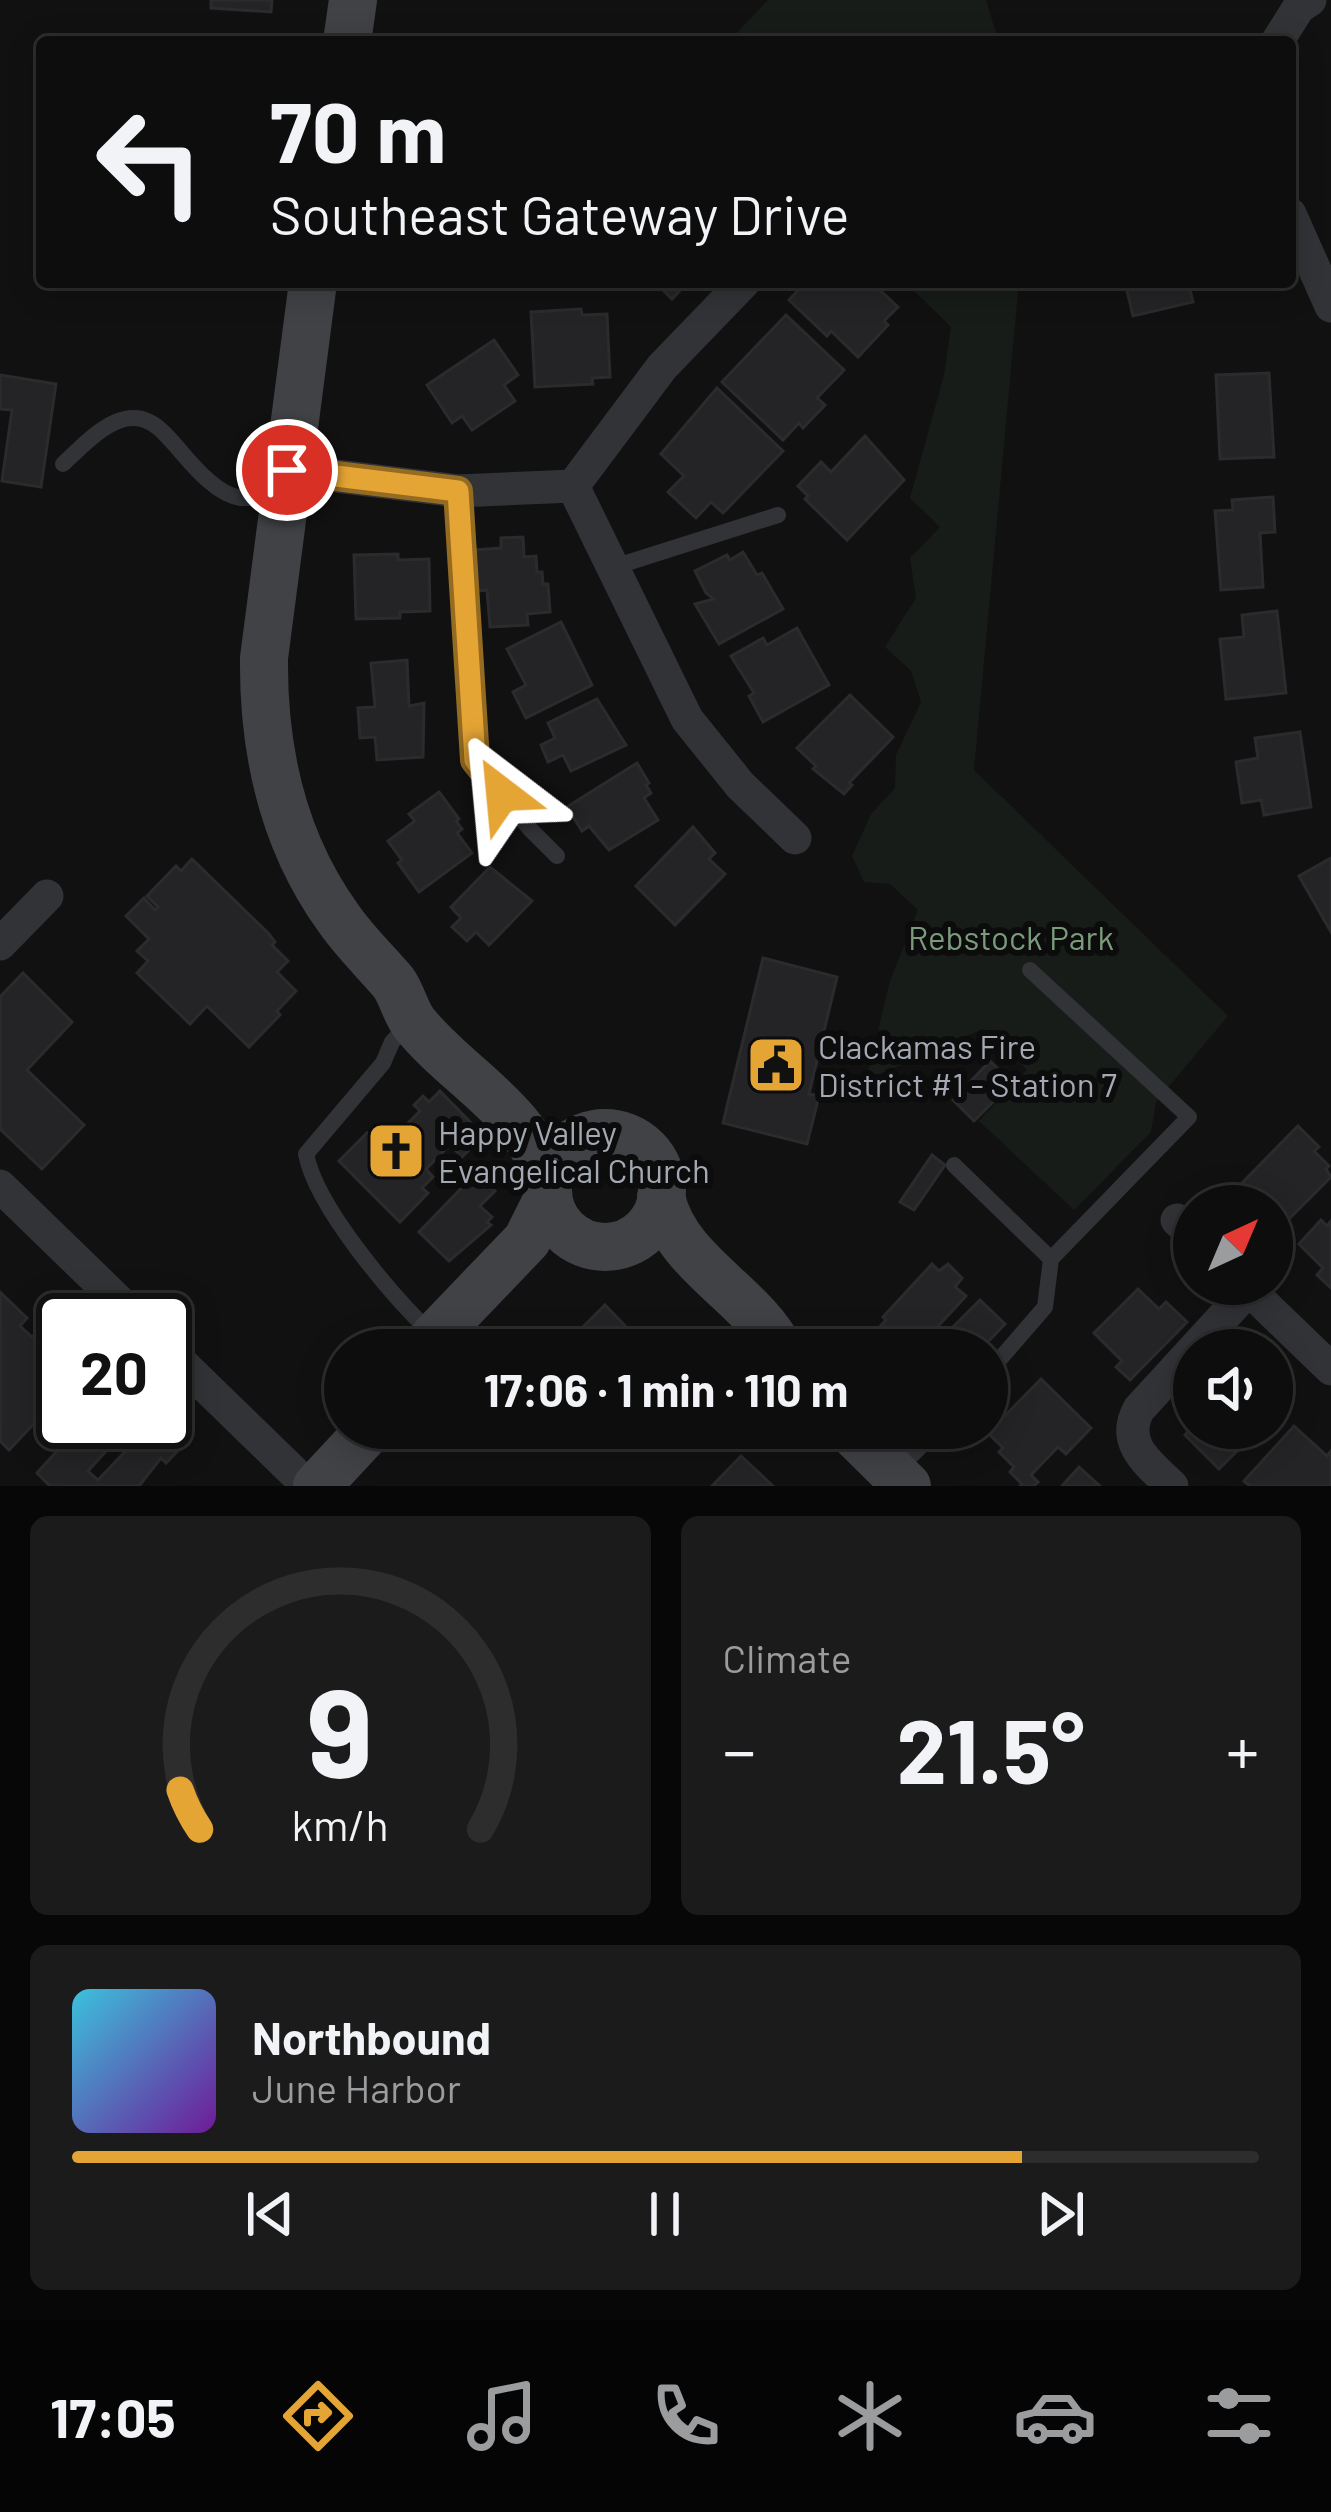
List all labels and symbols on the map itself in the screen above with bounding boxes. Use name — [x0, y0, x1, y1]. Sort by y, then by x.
pin — [236, 419, 338, 521]
position arrow — [439, 731, 565, 857]
park label: Rebstock Park — [908, 917, 1114, 957]
place label: Clackamas Fire District #1 - Station 7 — [818, 1026, 1117, 1104]
public building icon: Clackamas Fire District #1 - Station 7 — [745, 1034, 807, 1096]
place label: Happy Valley Evangelical Church — [438, 1112, 710, 1190]
church icon: Happy Valley Evangelical Church — [365, 1120, 427, 1182]
north arrow — [1173, 1185, 1293, 1305]
speed limit sign: 20 — [36, 1293, 192, 1449]

